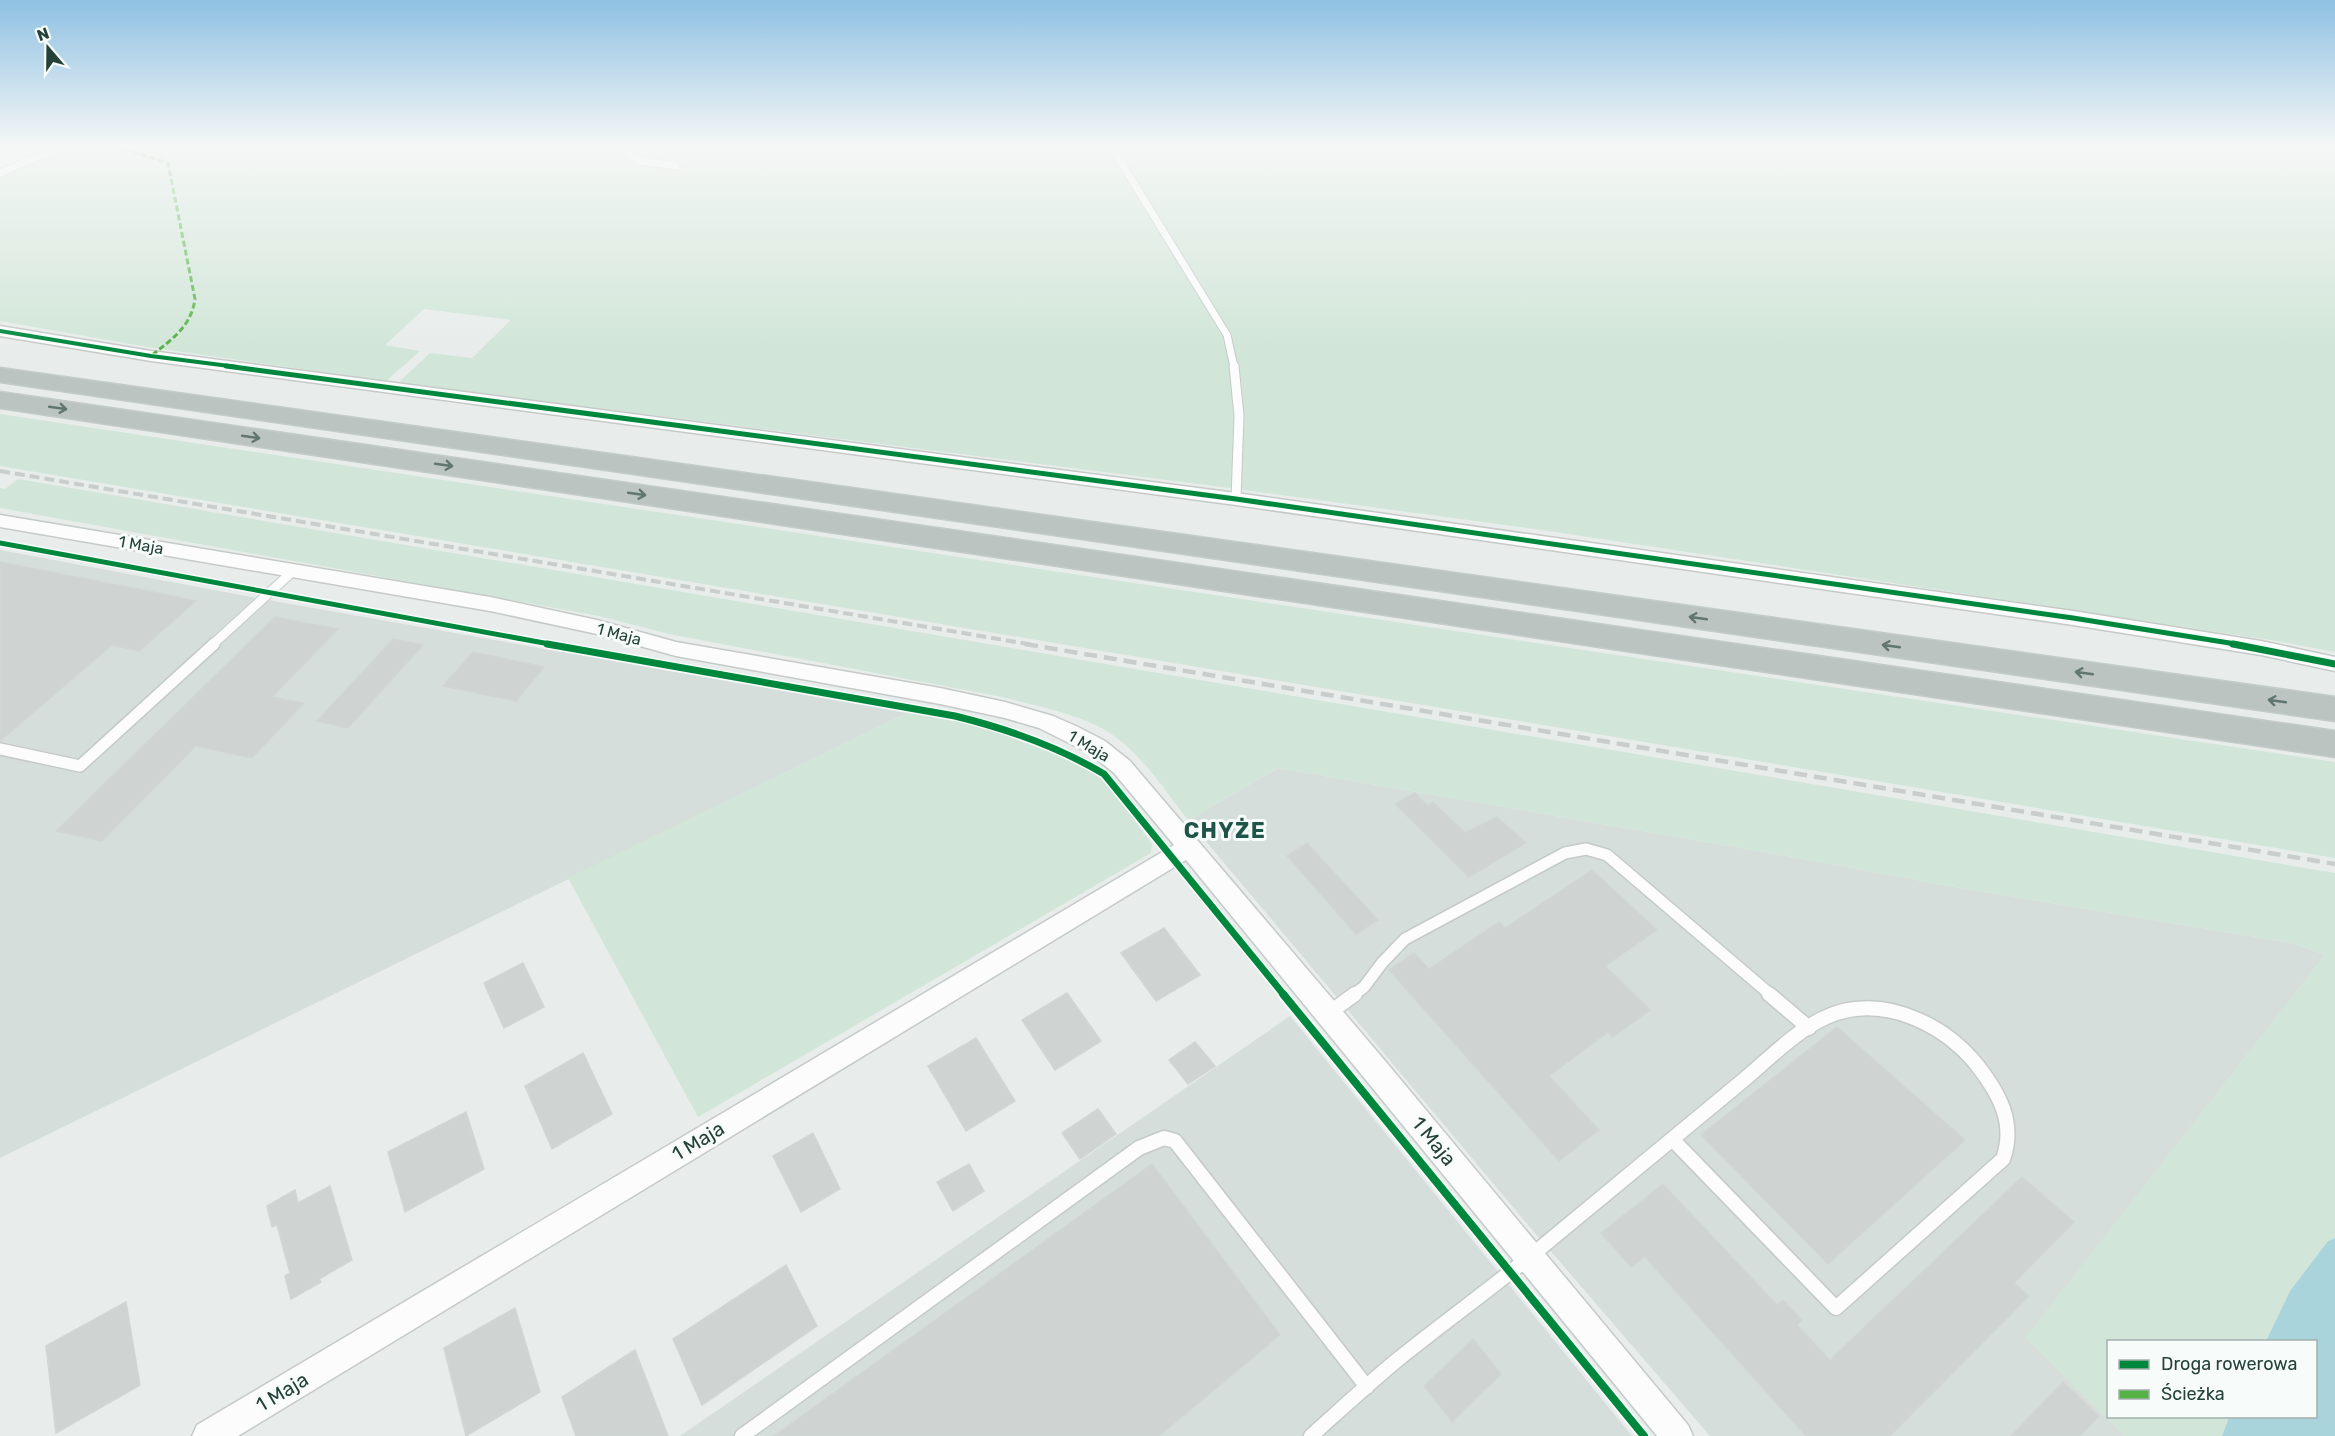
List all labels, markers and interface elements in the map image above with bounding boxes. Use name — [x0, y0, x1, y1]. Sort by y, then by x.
north arrow — [18, 18, 78, 78]
text: N — [34, 23, 52, 45]
one-way arrow — [47, 403, 67, 414]
one-way arrow — [240, 431, 260, 442]
one-way arrow — [433, 460, 453, 471]
one-way arrow — [626, 488, 646, 499]
street label: 1 Maja — [117, 532, 165, 558]
one-way arrow — [1689, 613, 1708, 624]
street label: 1 Maja — [595, 619, 643, 649]
one-way arrow — [1882, 640, 1901, 651]
one-way arrow — [2075, 668, 2094, 679]
one-way arrow — [2268, 696, 2287, 707]
street label: 1 Maja — [1065, 726, 1113, 766]
district label: CHYŻE — [1184, 817, 1266, 844]
street label: 1 Maja — [1407, 1111, 1461, 1171]
street label: 1 Maja — [668, 1116, 728, 1166]
legend — [2107, 1340, 2317, 1418]
text: Droga rowerowa — [2161, 1353, 2297, 1375]
street label: 1 Maja — [252, 1367, 312, 1417]
text: Ścieżka — [2161, 1383, 2225, 1405]

